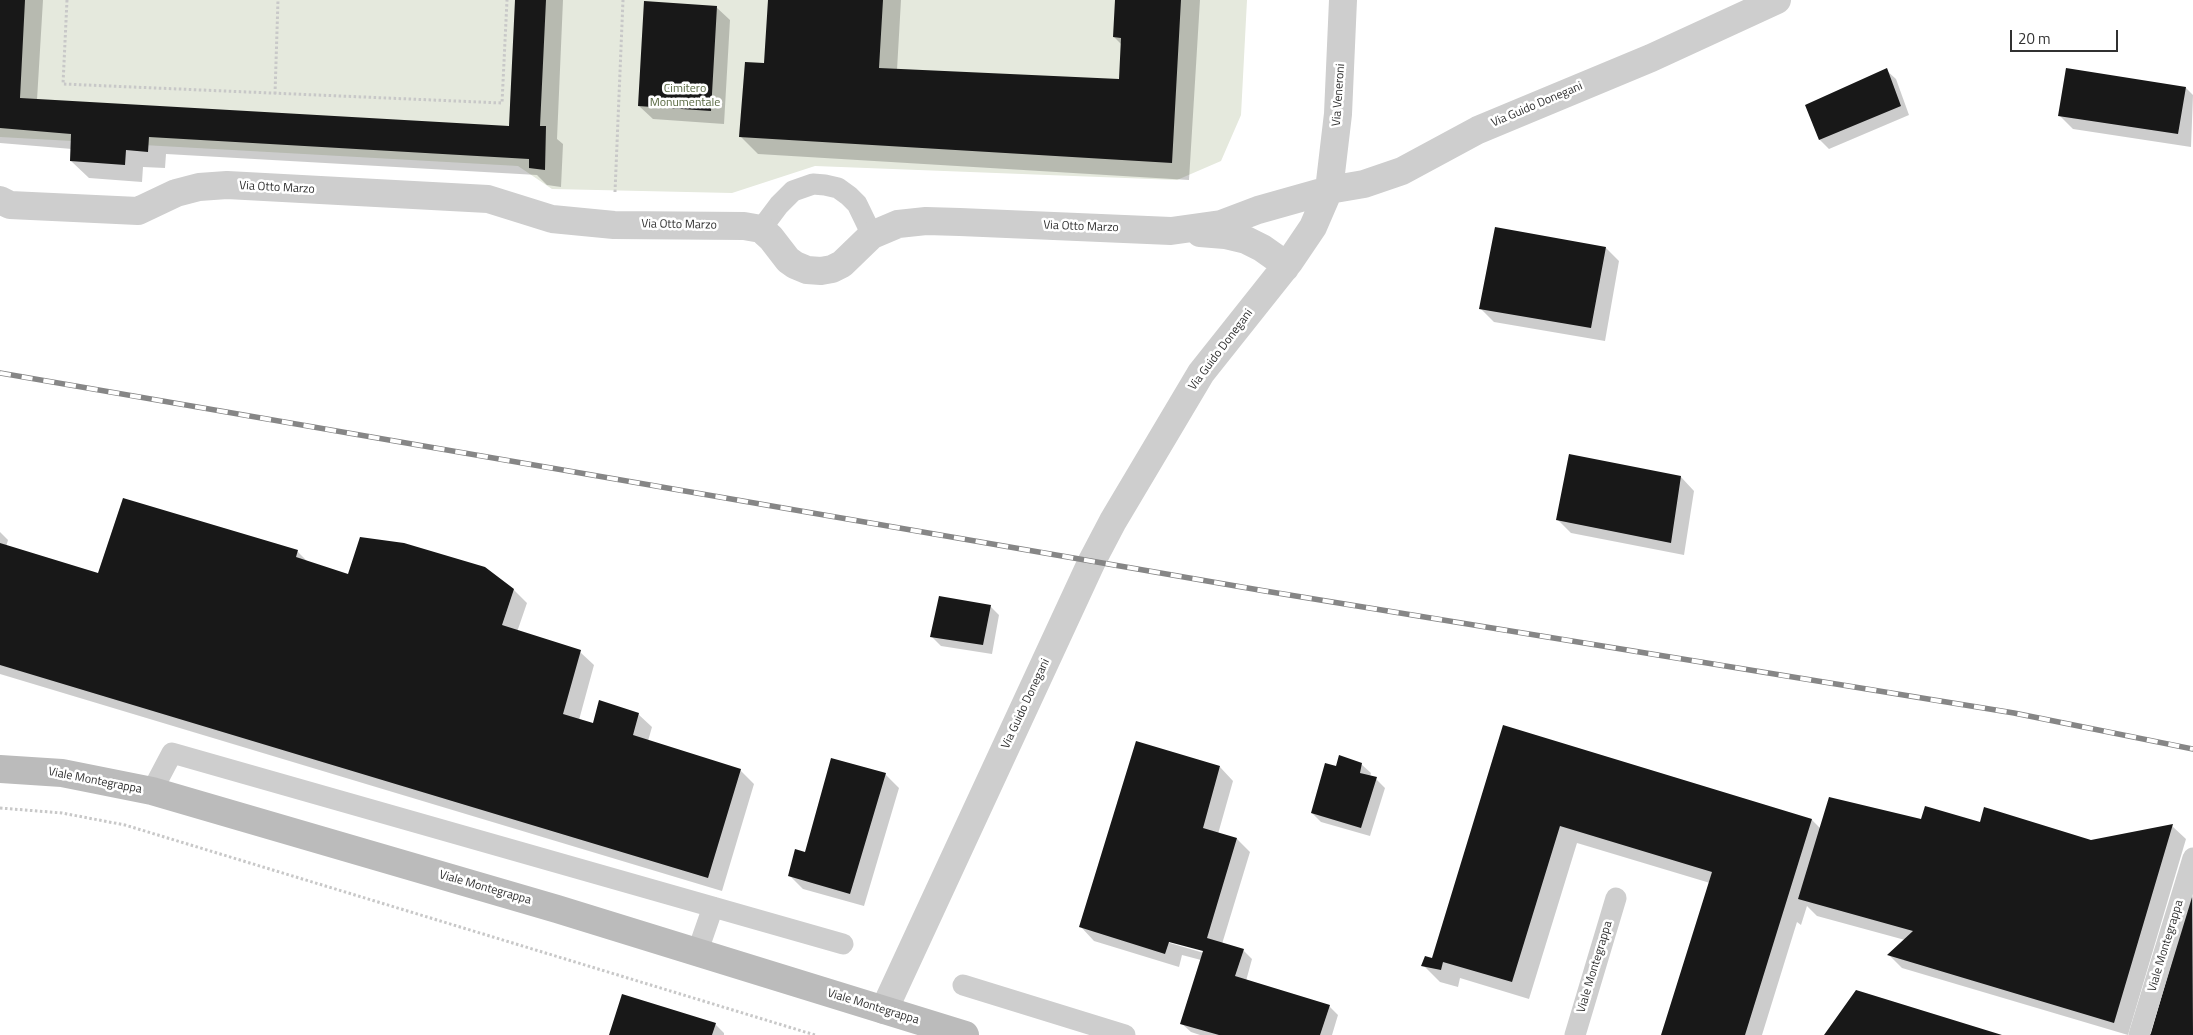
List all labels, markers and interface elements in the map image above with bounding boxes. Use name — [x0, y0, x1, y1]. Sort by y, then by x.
scale bar — [2013, 20, 2120, 52]
text: 20 m — [2018, 27, 2051, 50]
street label: Via Veneroni — [1330, 63, 1348, 127]
street label: Via Guido Donegani — [1489, 79, 1585, 131]
park label: Cimitero Monumentale — [650, 82, 720, 110]
street label: Via Otto Marzo — [239, 179, 315, 197]
street label: Via Otto Marzo — [641, 217, 717, 233]
street label: Via Otto Marzo — [1043, 218, 1119, 236]
street label: Via Guido Donegani — [1186, 307, 1256, 393]
street label: Via Guido Donegani — [999, 657, 1053, 751]
street label: Viale Montegrappa — [47, 765, 143, 797]
street label: Viale Montegrappa — [437, 868, 533, 908]
street label: Viale Montegrappa — [2145, 898, 2187, 994]
street label: Viale Montegrappa — [1574, 919, 1616, 1015]
street label: Viale Montegrappa — [825, 986, 921, 1028]

